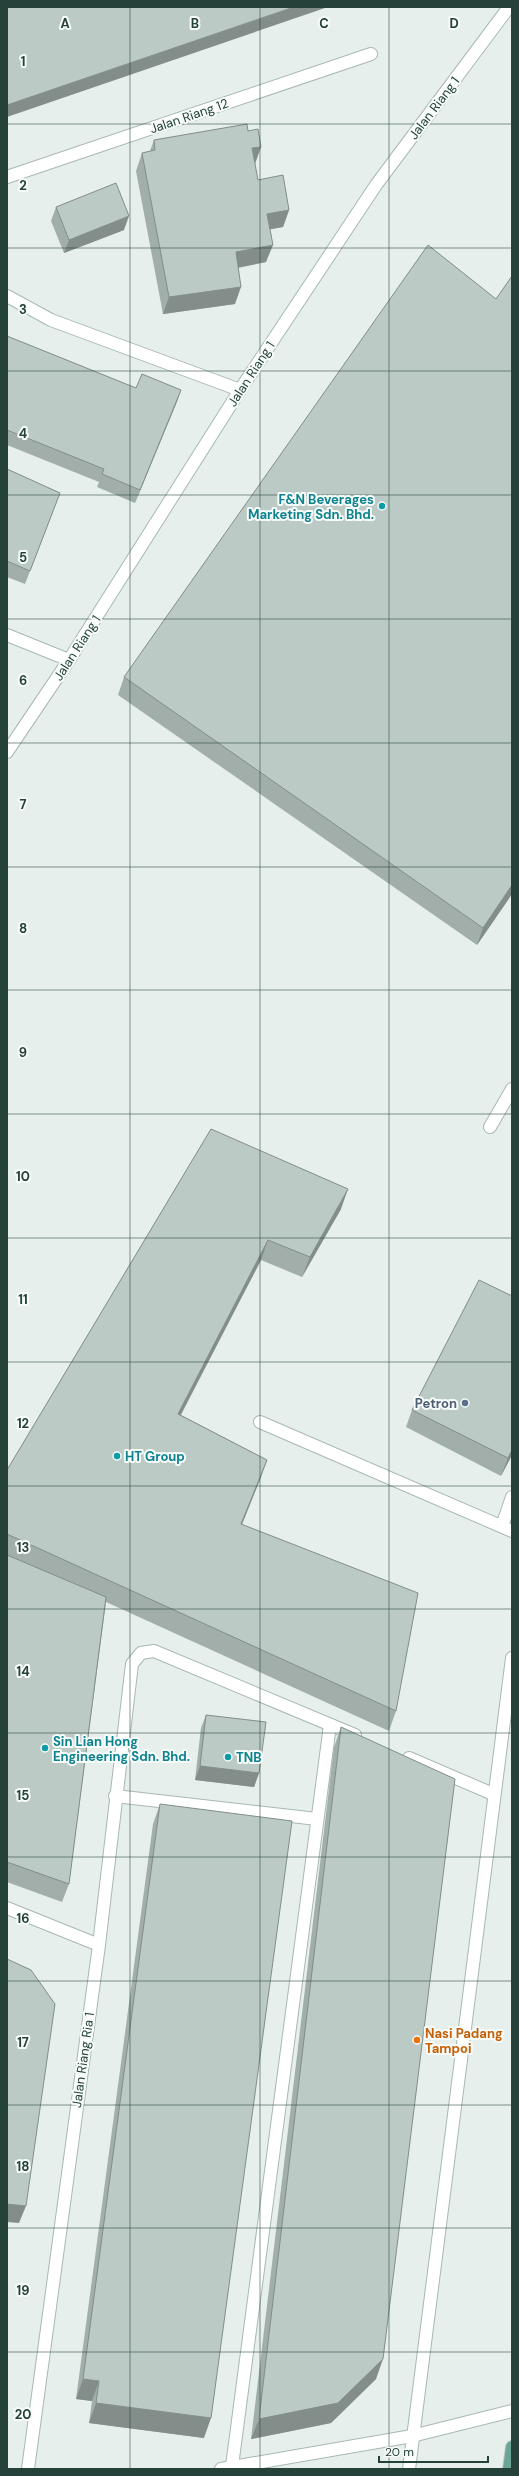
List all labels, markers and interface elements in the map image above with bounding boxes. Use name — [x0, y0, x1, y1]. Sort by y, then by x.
text: A — [60, 15, 70, 32]
text: B — [191, 15, 199, 32]
text: C — [319, 15, 329, 32]
text: D — [449, 15, 459, 32]
text: 1 — [21, 53, 25, 70]
street label: Jalan Riang 1 — [405, 73, 463, 143]
street label: Jalan Riang 12 — [147, 95, 231, 137]
text: 2 — [19, 177, 27, 194]
text: 3 — [19, 301, 27, 318]
street label: Jalan Riang 1 — [224, 338, 278, 410]
text: 4 — [19, 425, 27, 442]
place label: F&N Beverages Marketing Sdn. Bhd. — [248, 491, 374, 523]
marker: F&N Beverages Marketing Sdn. Bhd. — [377, 501, 387, 511]
text: 5 — [19, 549, 27, 566]
street label: Jalan Riang 1 — [50, 612, 104, 684]
text: 6 — [19, 672, 27, 689]
text: 7 — [20, 796, 27, 813]
text: 8 — [19, 920, 27, 937]
text: 9 — [19, 1044, 27, 1061]
text: 10 — [16, 1168, 30, 1185]
text: 11 — [18, 1291, 28, 1308]
place label: Petron — [415, 1395, 457, 1412]
marker: Petron — [460, 1398, 470, 1408]
text: 12 — [17, 1415, 29, 1432]
place label: HT Group — [125, 1448, 185, 1465]
marker: HT Group — [112, 1451, 122, 1461]
text: 13 — [17, 1539, 29, 1556]
text: 14 — [16, 1663, 30, 1680]
place label: Sin Lian Hong Engineering Sdn. Bhd. — [53, 1733, 190, 1765]
marker: Sin Lian Hong Engineering Sdn. Bhd. — [40, 1743, 50, 1753]
place label: TNB — [236, 1749, 262, 1766]
marker: TNB — [223, 1752, 233, 1762]
text: 15 — [17, 1787, 29, 1804]
text: 16 — [17, 1910, 29, 1927]
street label: Jalan Riang Ria 1 — [68, 2011, 98, 2109]
place label: Nasi Padang Tampoi — [425, 2025, 503, 2057]
text: 17 — [17, 2034, 29, 2051]
marker: Nasi Padang Tampoi — [412, 2035, 422, 2045]
text: 18 — [17, 2158, 29, 2175]
text: 19 — [17, 2282, 30, 2299]
text: 20 — [15, 2406, 31, 2423]
scale bar — [379, 2438, 488, 2464]
text: 20 m — [385, 2444, 414, 2460]

